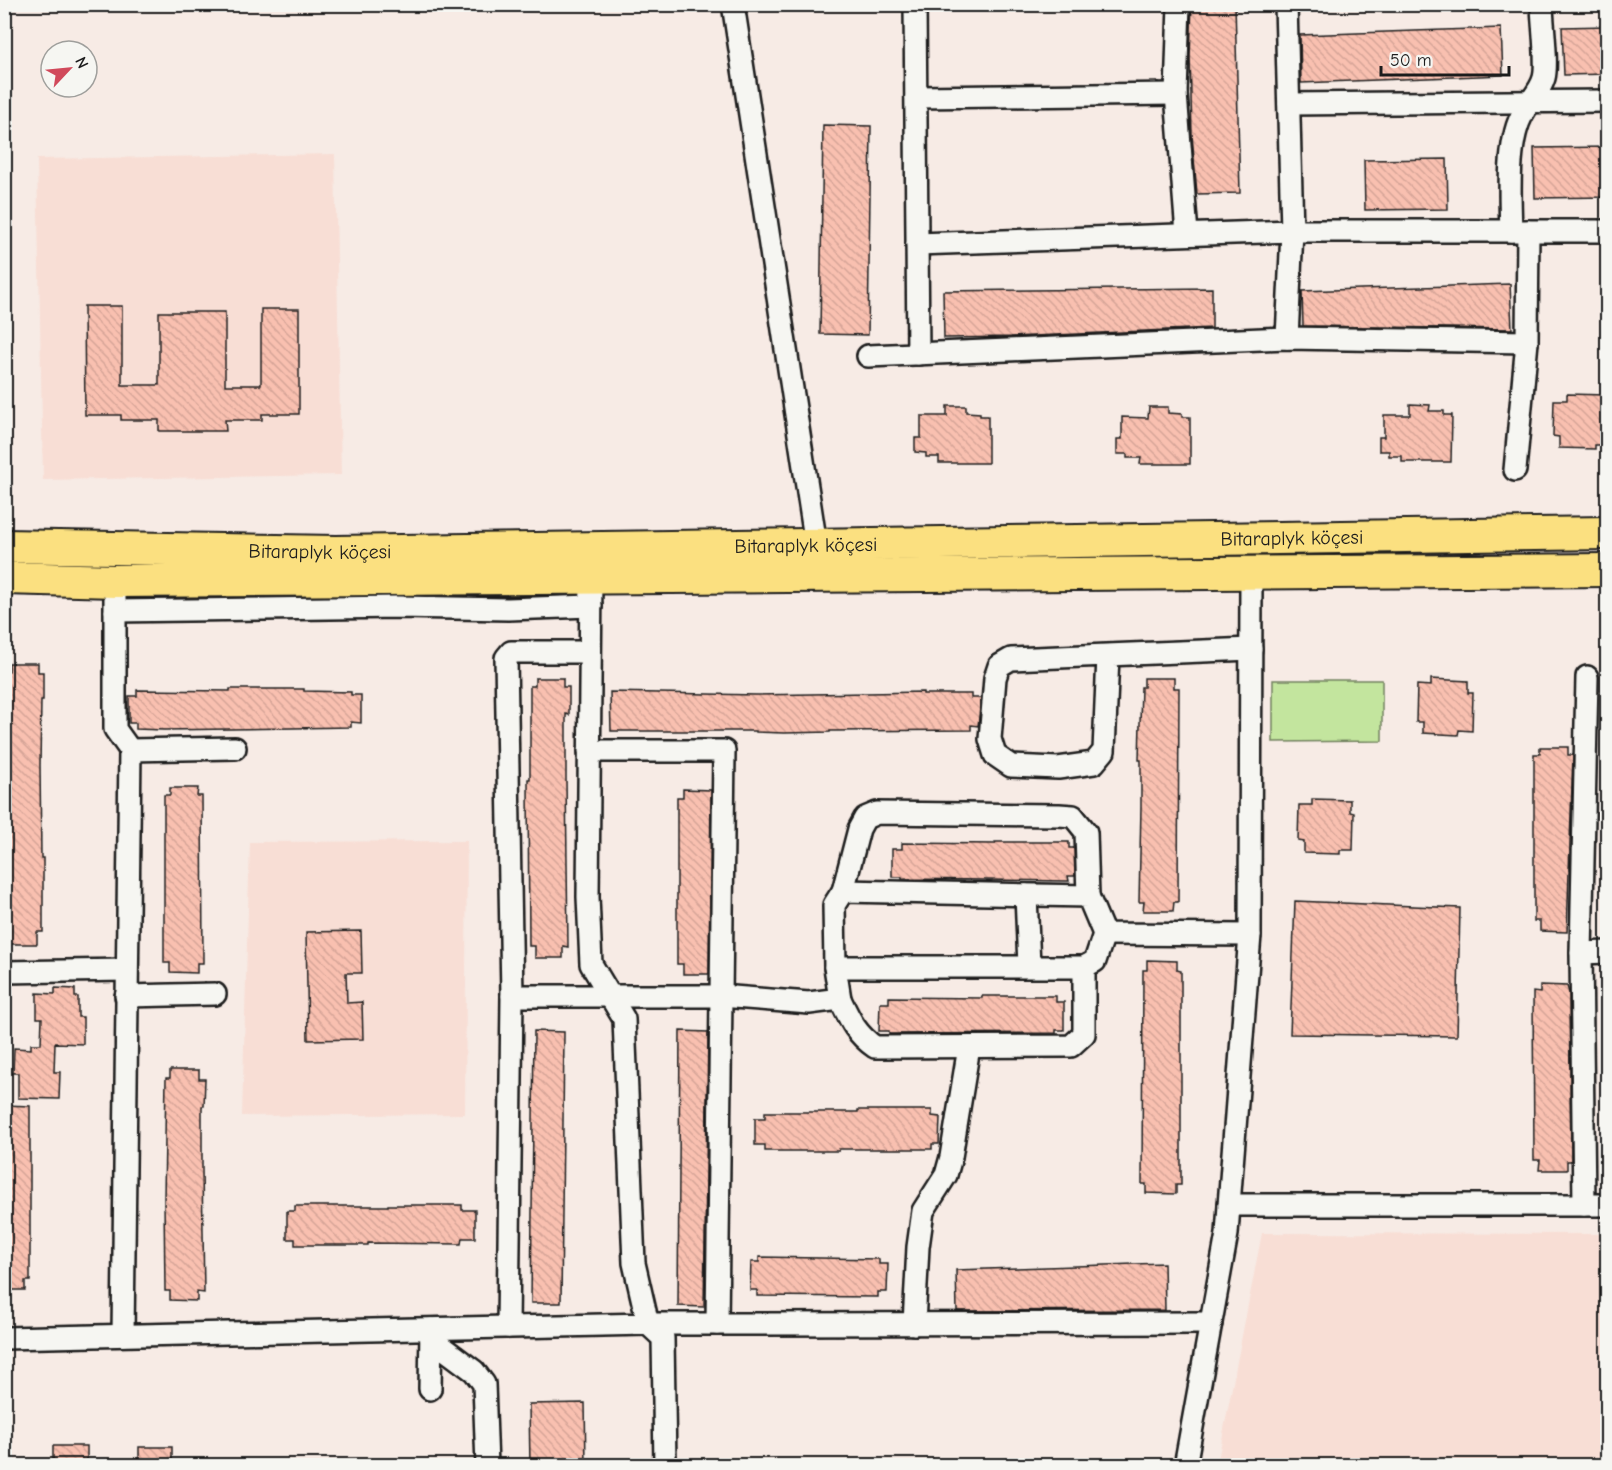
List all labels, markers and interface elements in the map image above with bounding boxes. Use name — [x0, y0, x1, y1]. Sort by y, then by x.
north arrow — [39, 39, 99, 99]
scale bar — [1381, 39, 1508, 77]
text: 50 m — [1390, 50, 1432, 71]
text: N — [71, 54, 92, 71]
street label: Bitaraplyk köçesi — [1220, 525, 1364, 550]
street label: Bitaraplyk köçesi — [734, 532, 878, 558]
street label: Bitaraplyk köçesi — [248, 539, 392, 564]

